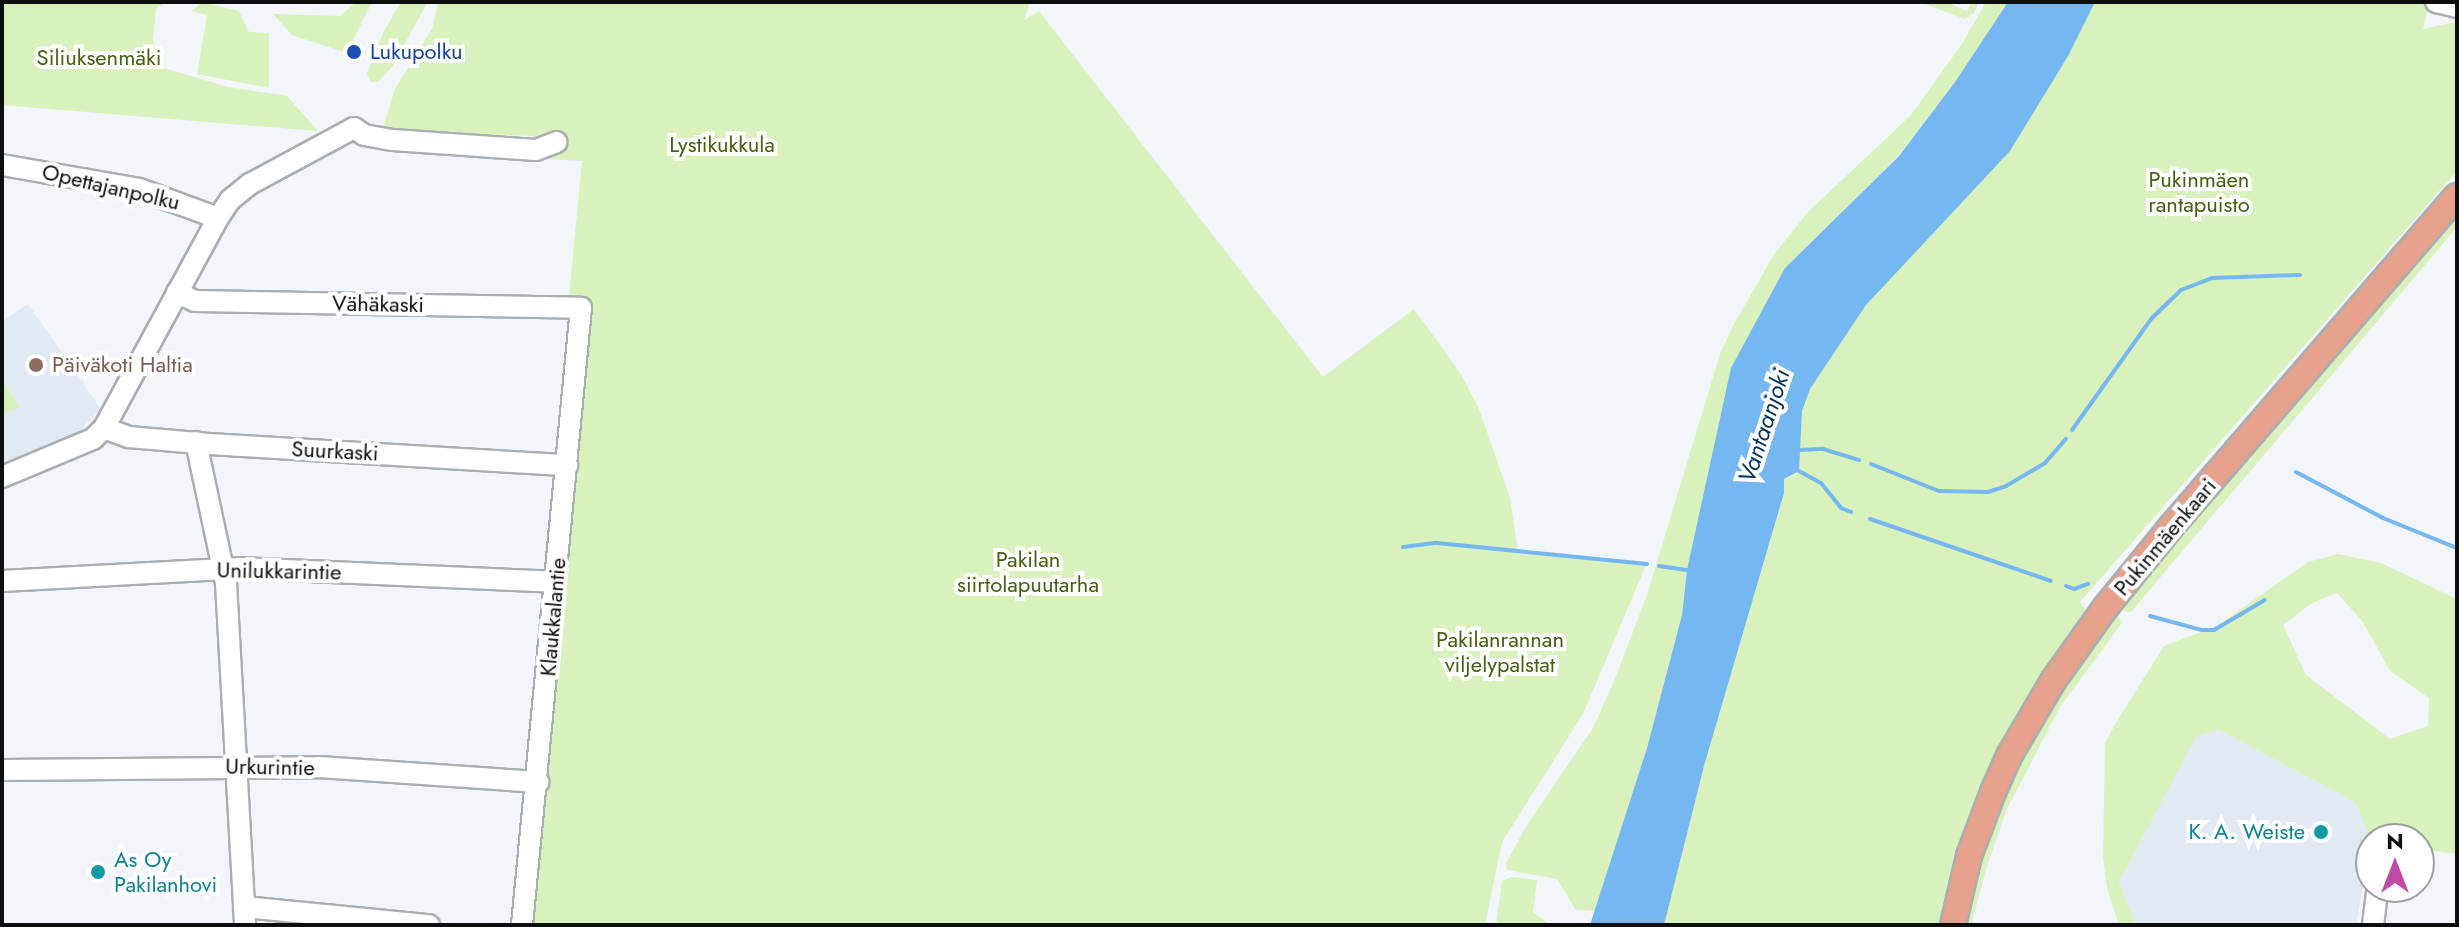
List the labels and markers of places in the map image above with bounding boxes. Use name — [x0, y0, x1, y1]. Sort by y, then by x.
place label: Lukupolku — [370, 39, 463, 65]
marker: Lukupolku — [345, 43, 363, 61]
place label: Päiväkoti Haltia — [52, 352, 193, 378]
marker: Päiväkoti Haltia — [27, 356, 45, 374]
place label: K. A. Weiste — [2188, 819, 2305, 845]
marker: K. A. Weiste — [2312, 823, 2330, 841]
place label: As Oy Pakilanhovi — [114, 846, 217, 898]
marker: As Oy Pakilanhovi — [89, 863, 107, 881]

